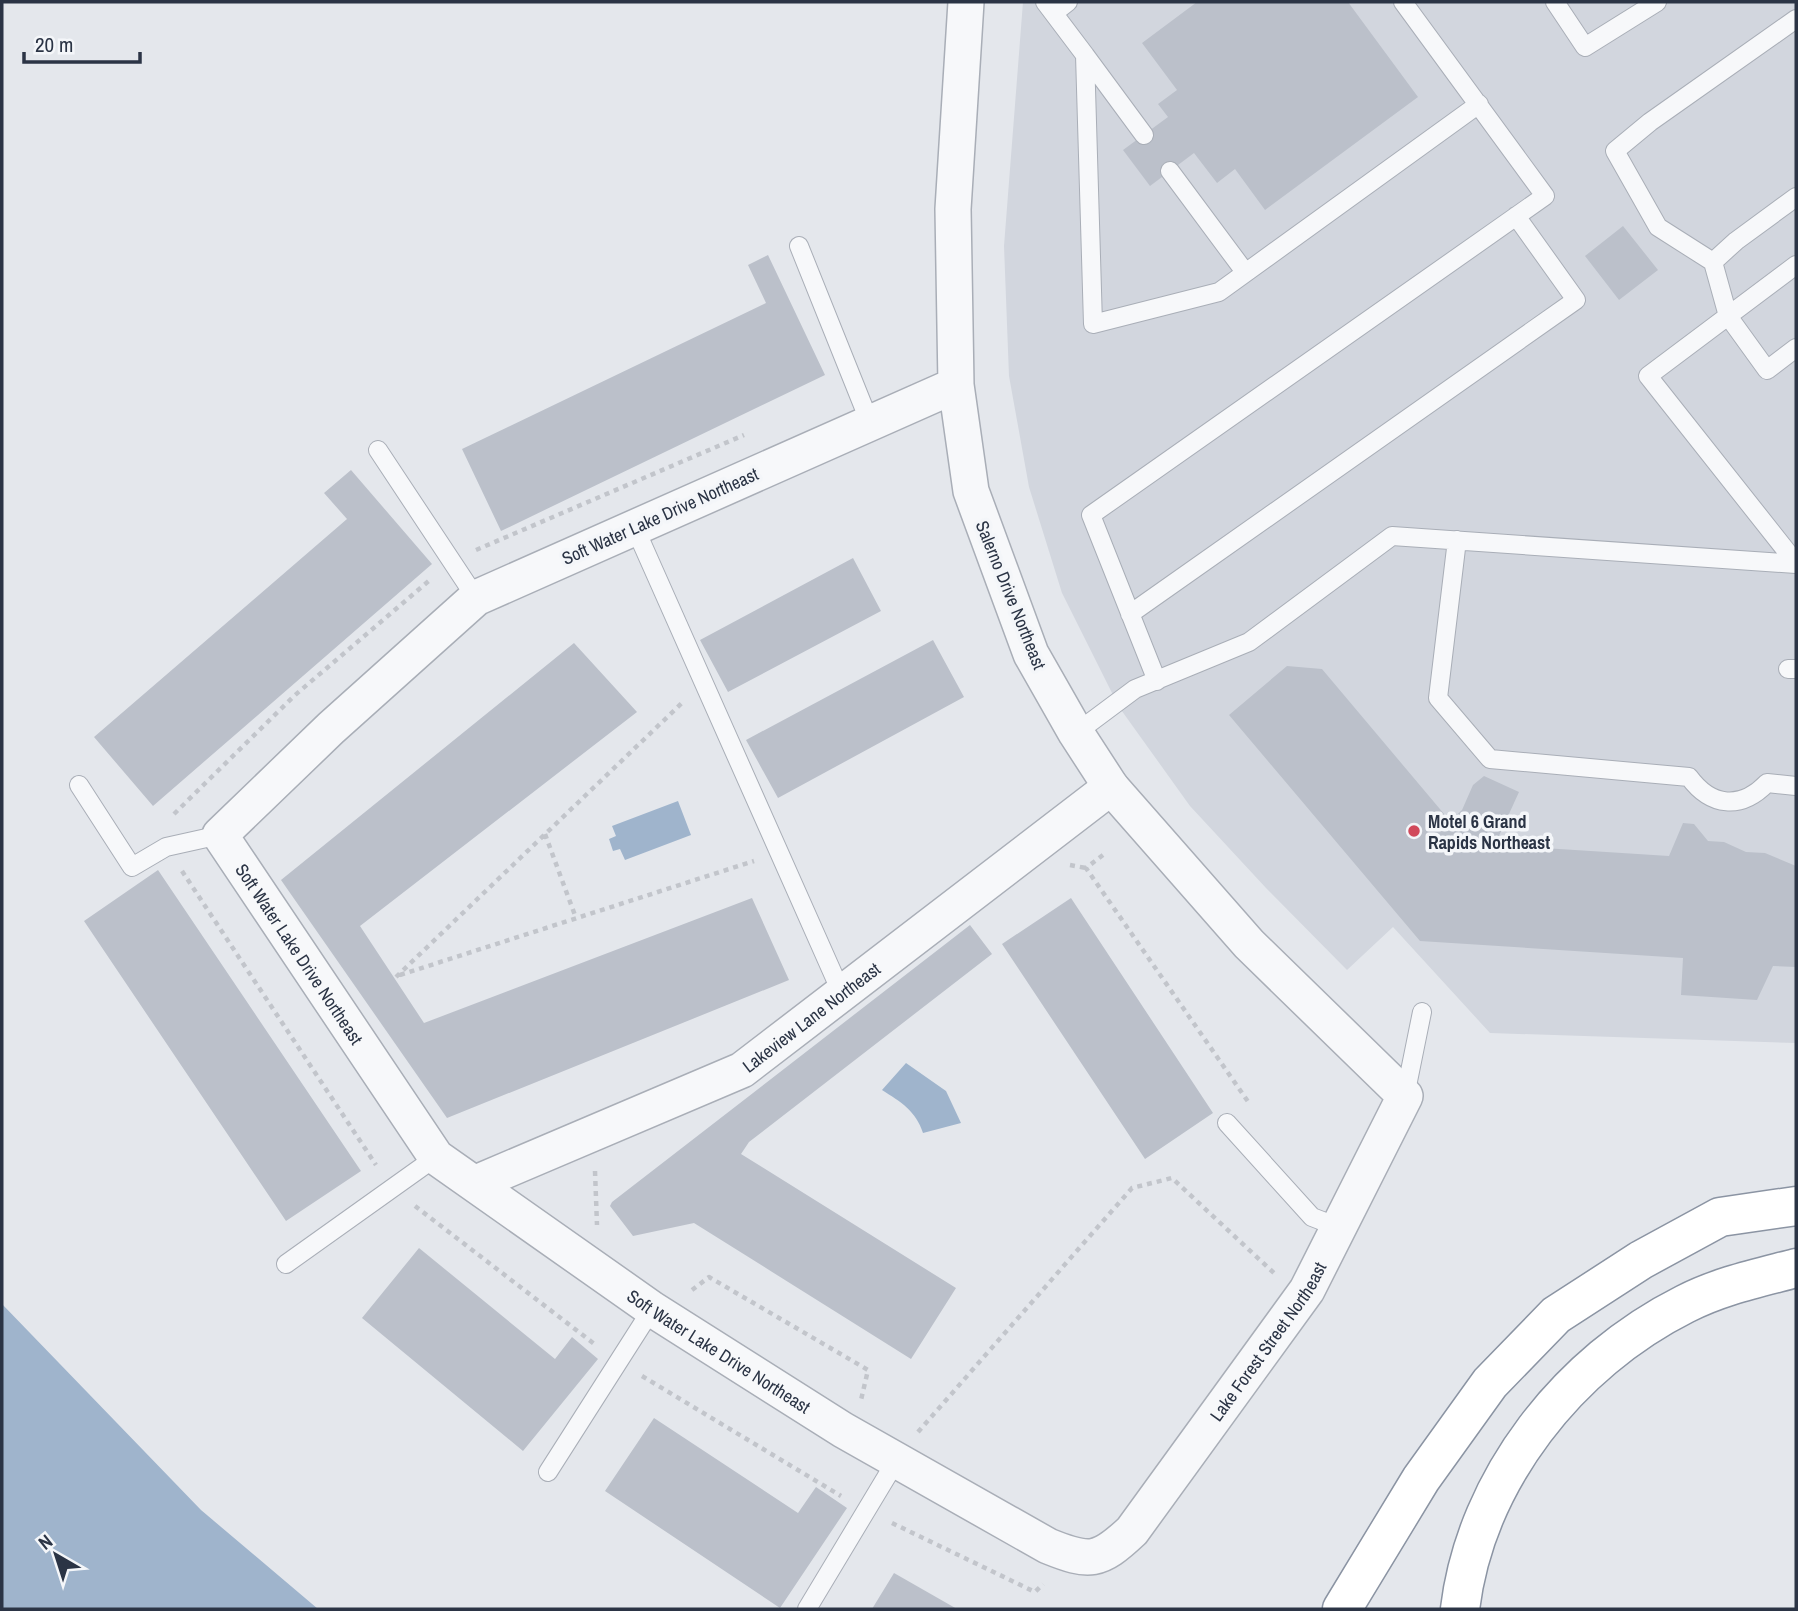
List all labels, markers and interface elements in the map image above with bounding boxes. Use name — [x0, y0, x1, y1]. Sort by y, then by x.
scale bar — [24, 21, 140, 65]
text: 20 m — [35, 30, 73, 59]
street label: Soft Water Lake Drive Northeast — [558, 461, 762, 571]
street label: Salerno Drive Northeast — [970, 517, 1052, 673]
place label: Motel 6 Grand Rapids Northeast — [1428, 809, 1550, 855]
marker: Motel 6 Grand Rapids Northeast — [1406, 823, 1422, 839]
street label: Soft Water Lake Drive Northeast — [230, 858, 369, 1049]
street label: Lakeview Lane Northeast — [737, 956, 885, 1078]
street label: Lake Forest Street Northeast — [1204, 1257, 1332, 1426]
street label: Soft Water Lake Drive Northeast — [622, 1283, 815, 1419]
north arrow — [21, 1520, 91, 1590]
text: N — [33, 1528, 58, 1555]

